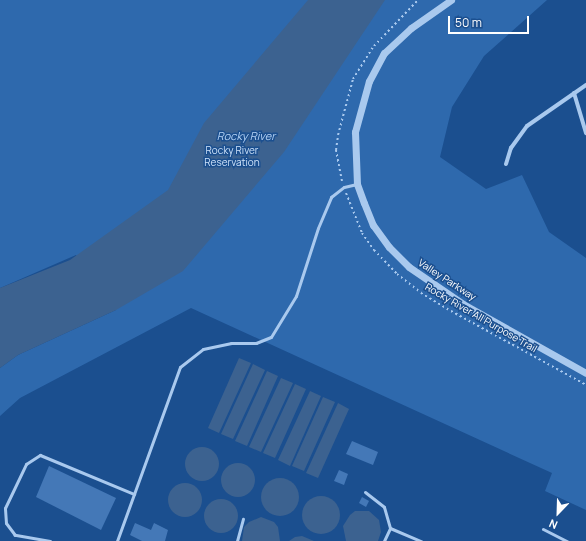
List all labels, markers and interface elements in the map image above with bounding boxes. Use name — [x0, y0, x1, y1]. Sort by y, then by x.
scale bar — [450, 8, 531, 34]
text: 50 m — [455, 14, 482, 31]
water label: Rocky River — [217, 129, 275, 143]
park label: Rocky River Reservation — [204, 144, 260, 168]
street label: Valley Parkway — [416, 257, 478, 303]
street label: Rocky River All Purpose Trail — [423, 281, 539, 355]
north arrow — [538, 493, 578, 533]
text: N — [547, 516, 560, 533]

